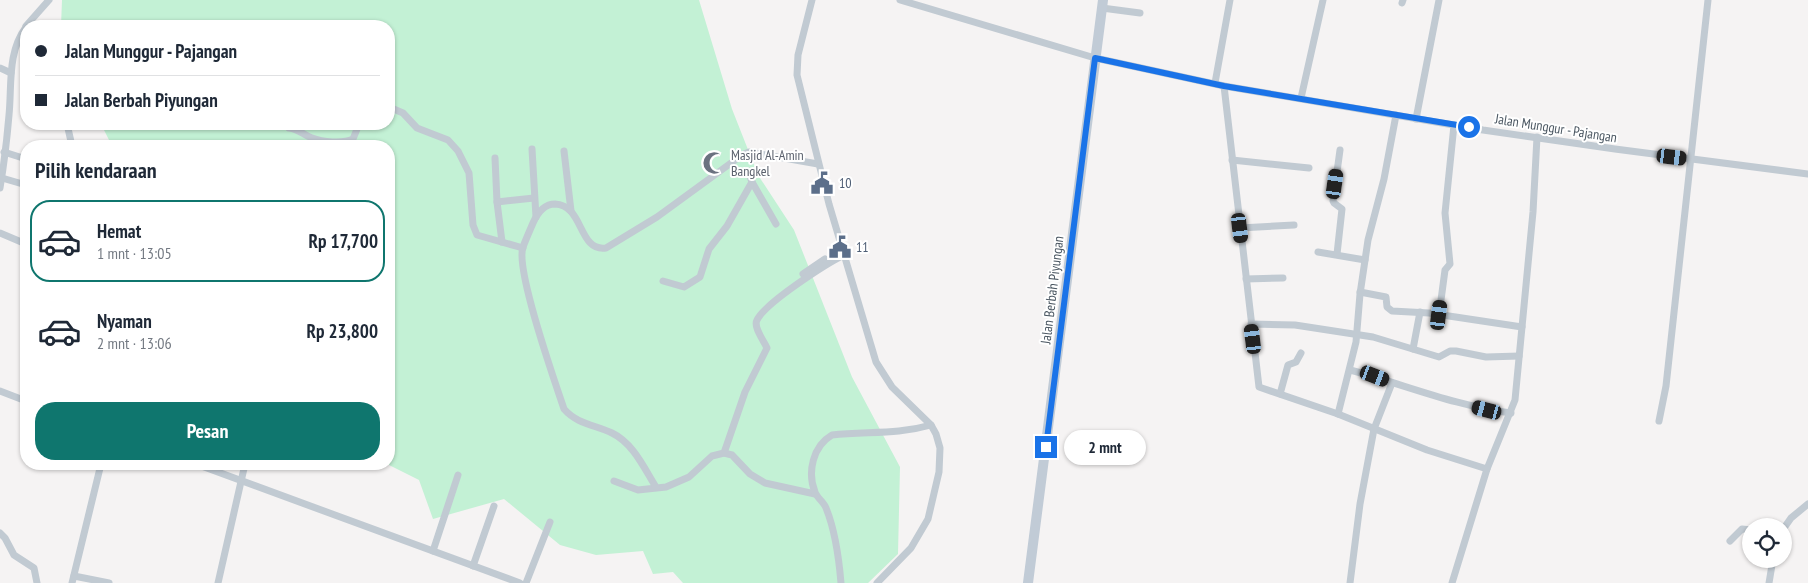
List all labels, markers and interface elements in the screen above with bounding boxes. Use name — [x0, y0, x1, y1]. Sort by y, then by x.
text: Jalan Munggur - Pajangan — [65, 39, 237, 63]
text: Jalan Berbah Piyungan — [65, 88, 218, 112]
street label: Jalan Munggur - Pajangan — [1493, 109, 1618, 147]
route start — [1458, 116, 1480, 138]
place label: Masjid Al-Amin Bangkel — [731, 146, 804, 180]
car — [1656, 148, 1687, 166]
mosque icon: Masjid Al-Amin Bangkel — [701, 150, 727, 176]
text: Pilih kendaraan — [35, 156, 157, 184]
car — [1325, 168, 1344, 200]
public building icon: 10 — [809, 170, 835, 196]
place label: 10 — [839, 174, 852, 192]
car — [1230, 212, 1249, 244]
icon: car — [37, 219, 82, 264]
text: Hemat — [97, 219, 141, 243]
text: Rp 17,700 — [308, 229, 378, 253]
public building icon: 11 — [827, 234, 853, 260]
street label: Jalan Berbah Piyungan — [1036, 235, 1068, 346]
place label: 11 — [856, 238, 869, 256]
text: 1 mnt · 13:05 — [97, 243, 172, 263]
car — [1429, 299, 1448, 331]
icon: car — [37, 309, 82, 354]
text: Nyaman — [97, 309, 152, 333]
text: Rp 23,800 — [307, 319, 378, 343]
car — [1243, 323, 1262, 355]
text: 2 mnt · 13:06 — [97, 333, 172, 353]
car — [1358, 364, 1391, 388]
car — [1470, 399, 1503, 421]
button: Pesan — [35, 402, 380, 460]
callout: 2 mnt — [1064, 430, 1146, 464]
route end — [1035, 436, 1057, 458]
text: 2 mnt — [1088, 437, 1122, 457]
map controls — [1742, 518, 1792, 568]
button: locate — [1742, 518, 1792, 568]

